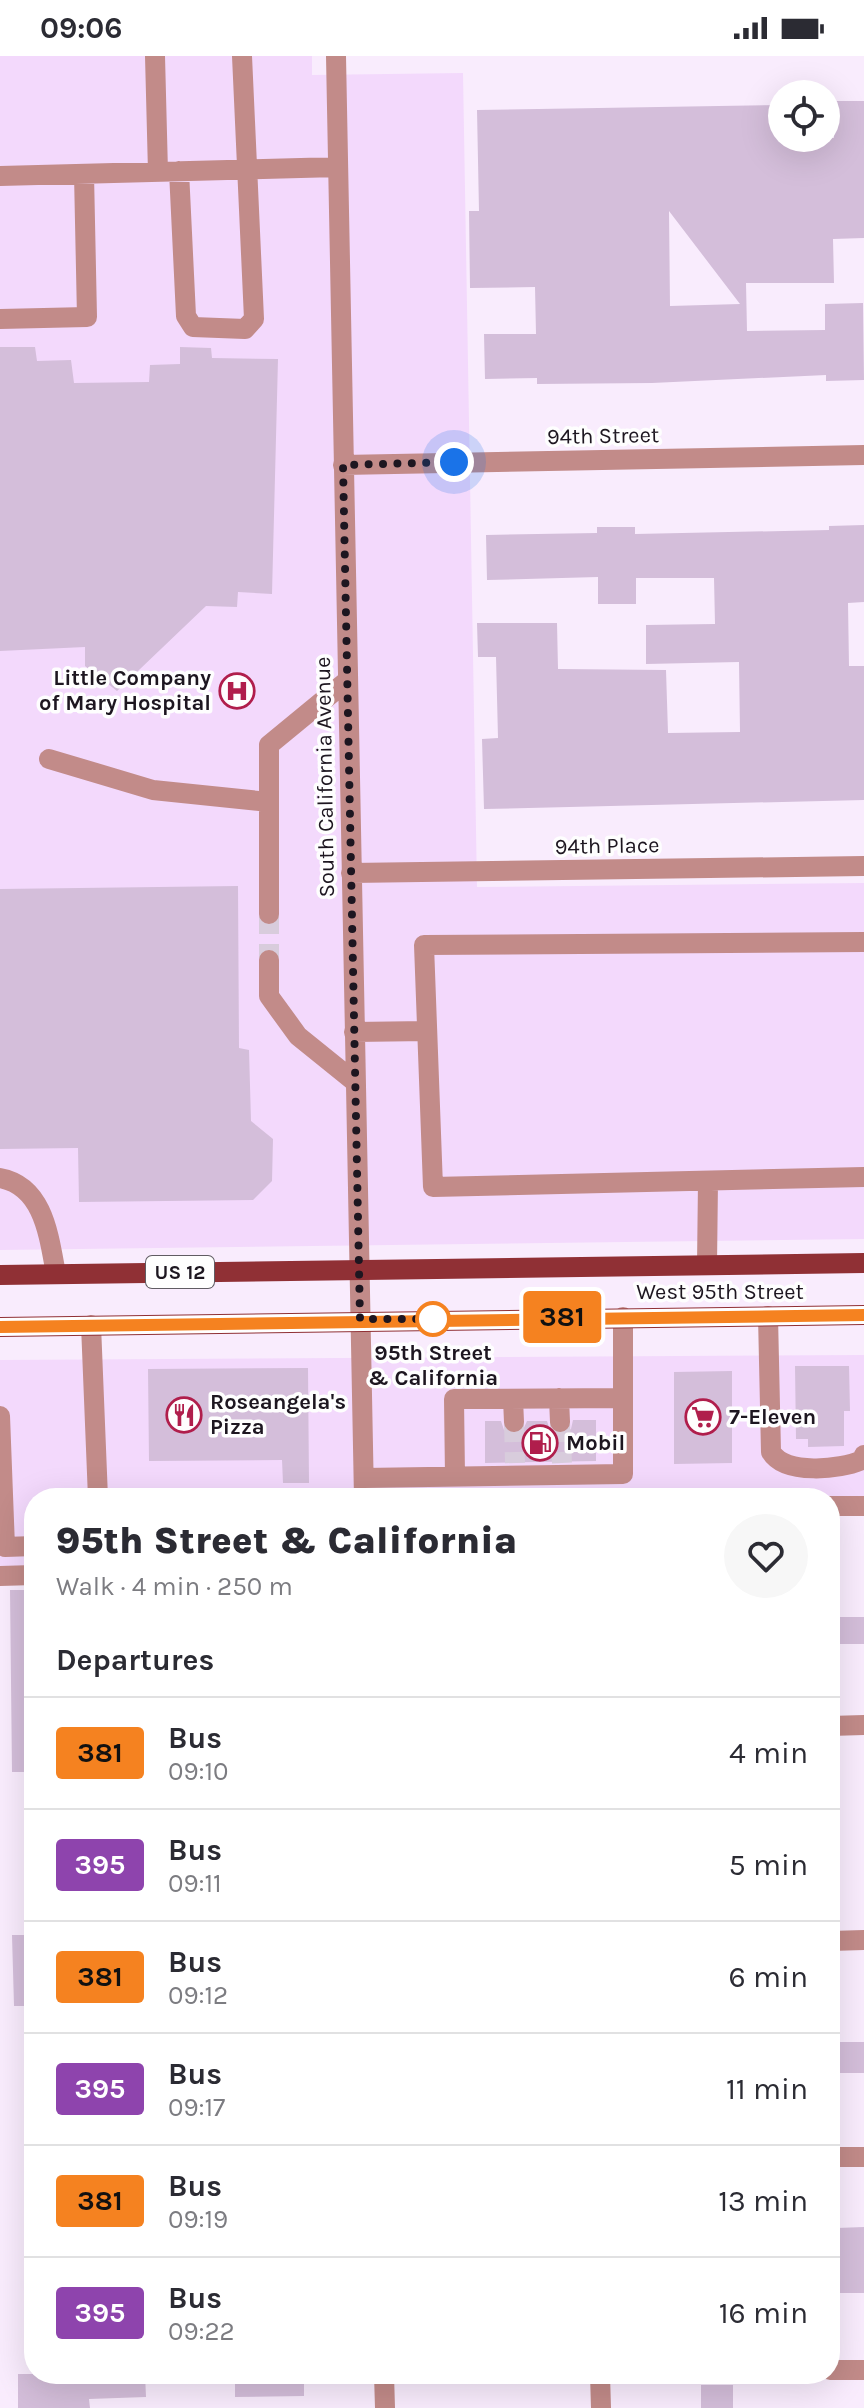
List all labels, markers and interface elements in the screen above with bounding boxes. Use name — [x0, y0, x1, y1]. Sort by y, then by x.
text: 09:06 — [40, 10, 123, 46]
map controls — [768, 80, 840, 152]
button: locate — [768, 80, 840, 152]
street label: 94th Street — [547, 422, 659, 450]
your location — [434, 442, 474, 482]
street label: South California Avenue — [310, 656, 340, 898]
place label: Little Company of Mary Hospital — [39, 665, 211, 716]
hospital icon: Little Company of Mary Hospital — [218, 672, 256, 710]
street label: 94th Place — [554, 832, 660, 860]
road number: US 12 — [146, 1256, 214, 1288]
street label: West 95th Street — [636, 1279, 804, 1305]
line badge: 381 — [516, 1291, 608, 1343]
text: 381 — [539, 1300, 585, 1333]
marker: 95th Street & California — [416, 1302, 450, 1336]
place label: 95th Street & California — [368, 1340, 498, 1391]
place label: Roseangela's Pizza — [210, 1389, 346, 1440]
restaurant icon: Roseangela's Pizza — [165, 1396, 203, 1434]
supermarket icon: 7-Eleven — [684, 1398, 722, 1436]
place label: 7-Eleven — [729, 1404, 816, 1430]
fuel station icon: Mobil — [521, 1424, 559, 1462]
place label: Mobil — [566, 1430, 625, 1456]
button: heart — [724, 1514, 808, 1598]
text: 95th Street & California — [56, 1518, 517, 1563]
text: Walk · 4 min · 250 m — [56, 1571, 293, 1602]
text: Departures — [56, 1642, 214, 1678]
text: Bus — [168, 1720, 222, 1756]
text: 4 min — [729, 1735, 808, 1771]
text: 381 — [77, 1736, 123, 1769]
text: 09:10 — [168, 1756, 229, 1787]
text: Bus — [168, 1832, 222, 1868]
text: 5 min — [729, 1847, 808, 1883]
text: 395 — [75, 1848, 125, 1881]
text: 09:11 — [168, 1868, 222, 1899]
text: Bus — [168, 1944, 222, 1980]
text: 6 min — [729, 1959, 808, 1995]
text: 381 — [77, 1960, 123, 1993]
text: 09:12 — [168, 1980, 228, 2011]
text: Bus — [168, 2056, 222, 2092]
text: 11 min — [726, 2071, 808, 2107]
text: 395 — [75, 2072, 125, 2105]
text: 09:17 — [168, 2092, 225, 2123]
text: Bus — [168, 2168, 222, 2204]
text: 13 min — [718, 2183, 808, 2219]
text: 381 — [77, 2184, 123, 2217]
text: 09:19 — [168, 2204, 228, 2235]
text: Bus — [168, 2280, 222, 2316]
text: 16 min — [719, 2295, 808, 2331]
text: 395 — [75, 2296, 125, 2329]
text: 09:22 — [168, 2316, 235, 2347]

